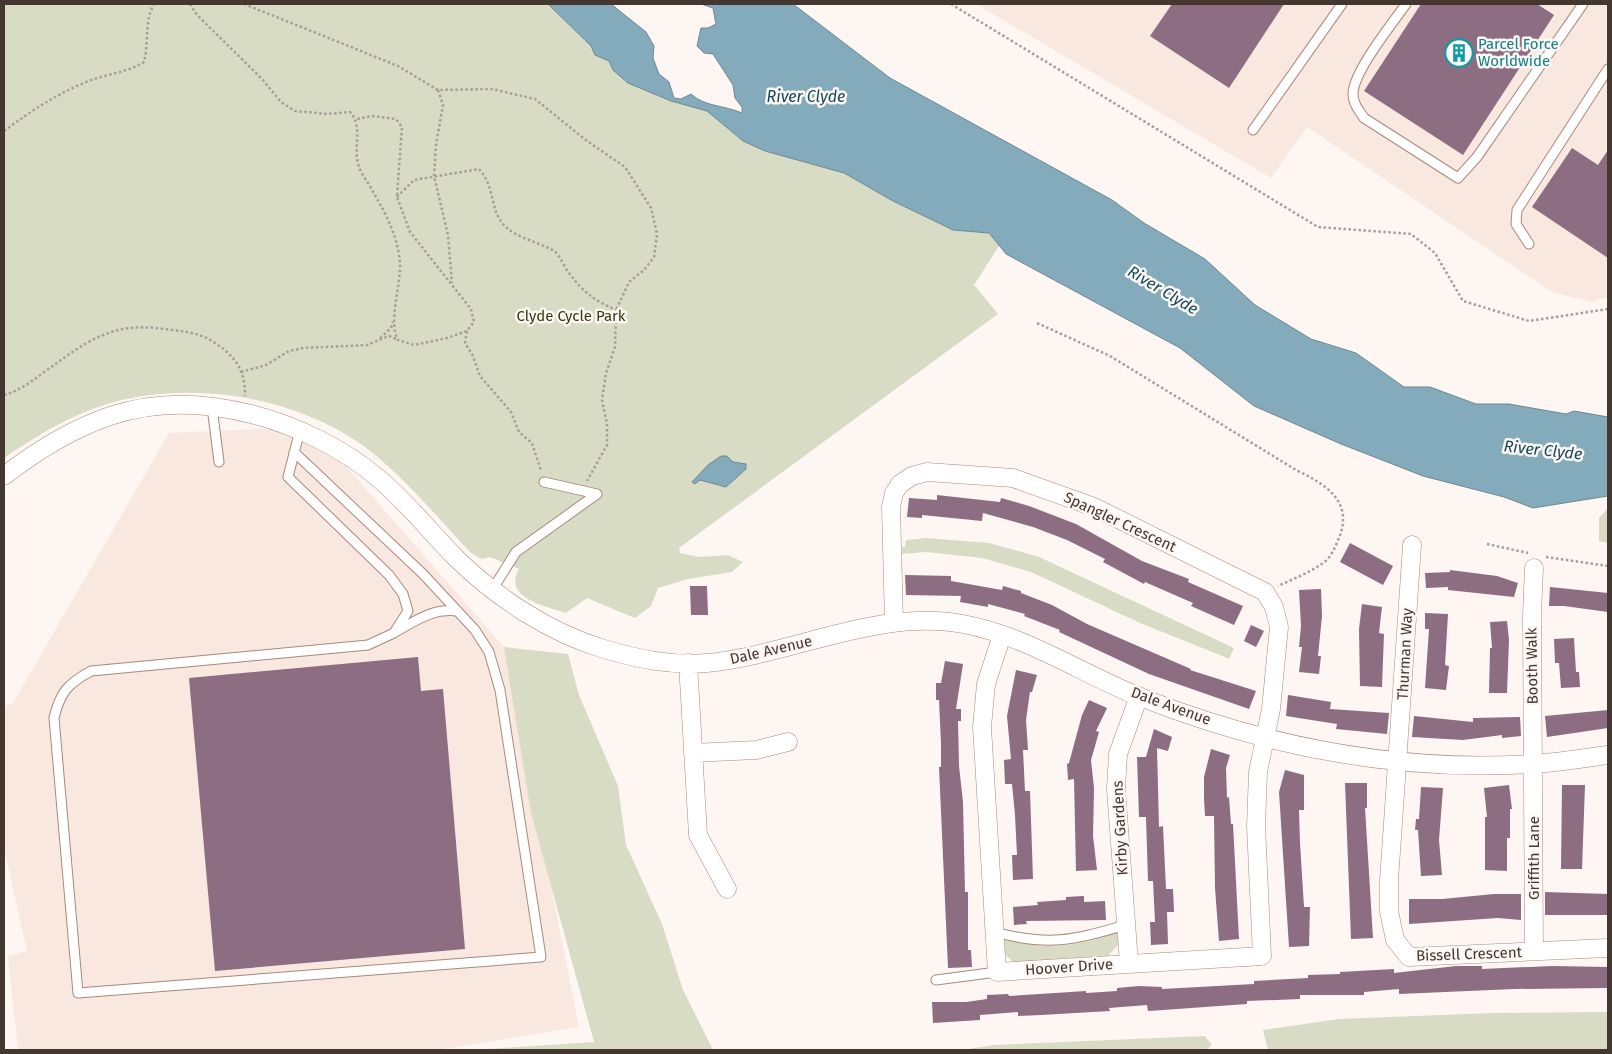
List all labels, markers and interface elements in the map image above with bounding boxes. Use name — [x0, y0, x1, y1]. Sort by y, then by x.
place label: Parcel Force Worldwide — [1478, 35, 1559, 70]
building icon: Parcel Force Worldwide — [1444, 38, 1474, 68]
water label: River Clyde — [767, 87, 845, 106]
water label: River Clyde — [1124, 262, 1202, 318]
park label: Clyde Cycle Park — [516, 307, 626, 325]
water label: River Clyde — [1503, 436, 1583, 464]
street label: Spangler Crescent — [1061, 488, 1180, 556]
street label: Thurman Way — [1394, 607, 1416, 700]
street label: Booth Walk — [1522, 627, 1542, 705]
street label: Dale Avenue — [728, 632, 814, 668]
street label: Dale Avenue — [1129, 683, 1213, 729]
street label: Kirby Gardens — [1109, 780, 1131, 876]
street label: Griffith Lane — [1525, 816, 1543, 900]
street label: Bissell Crescent — [1416, 943, 1523, 965]
street label: Hoover Drive — [1024, 955, 1114, 979]

